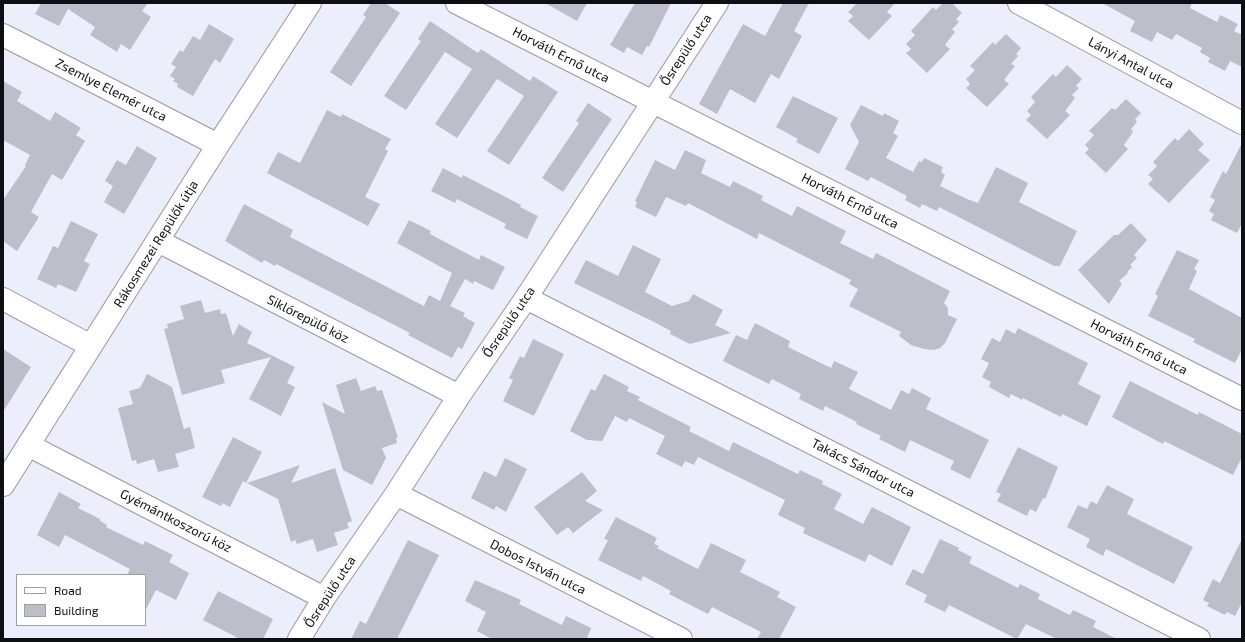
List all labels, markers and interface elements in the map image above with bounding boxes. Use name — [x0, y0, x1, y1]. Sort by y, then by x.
street label: Ősrepülő utca — [657, 11, 715, 89]
street label: Horváth Ernő utca — [510, 24, 612, 86]
street label: Lányi Antal utca — [1086, 34, 1176, 92]
street label: Zsemlye Elemér utca — [53, 55, 169, 125]
street label: Horváth Ernő utca — [799, 170, 901, 232]
street label: Rákosmezei Repülők útja — [110, 178, 202, 310]
street label: Ősrepülő utca — [480, 284, 538, 360]
street label: Siklórepülő köz — [264, 292, 352, 346]
street label: Horváth Ernő utca — [1088, 316, 1190, 378]
street label: Takács Sándor utca — [809, 435, 917, 501]
street label: Gyémántkoszorú köz — [118, 486, 234, 556]
street label: Dobos István utca — [487, 536, 589, 598]
street label: Ősrepülő utca — [301, 553, 359, 631]
legend — [16, 574, 146, 626]
text: Road — [54, 583, 82, 597]
text: Building — [54, 603, 98, 617]

